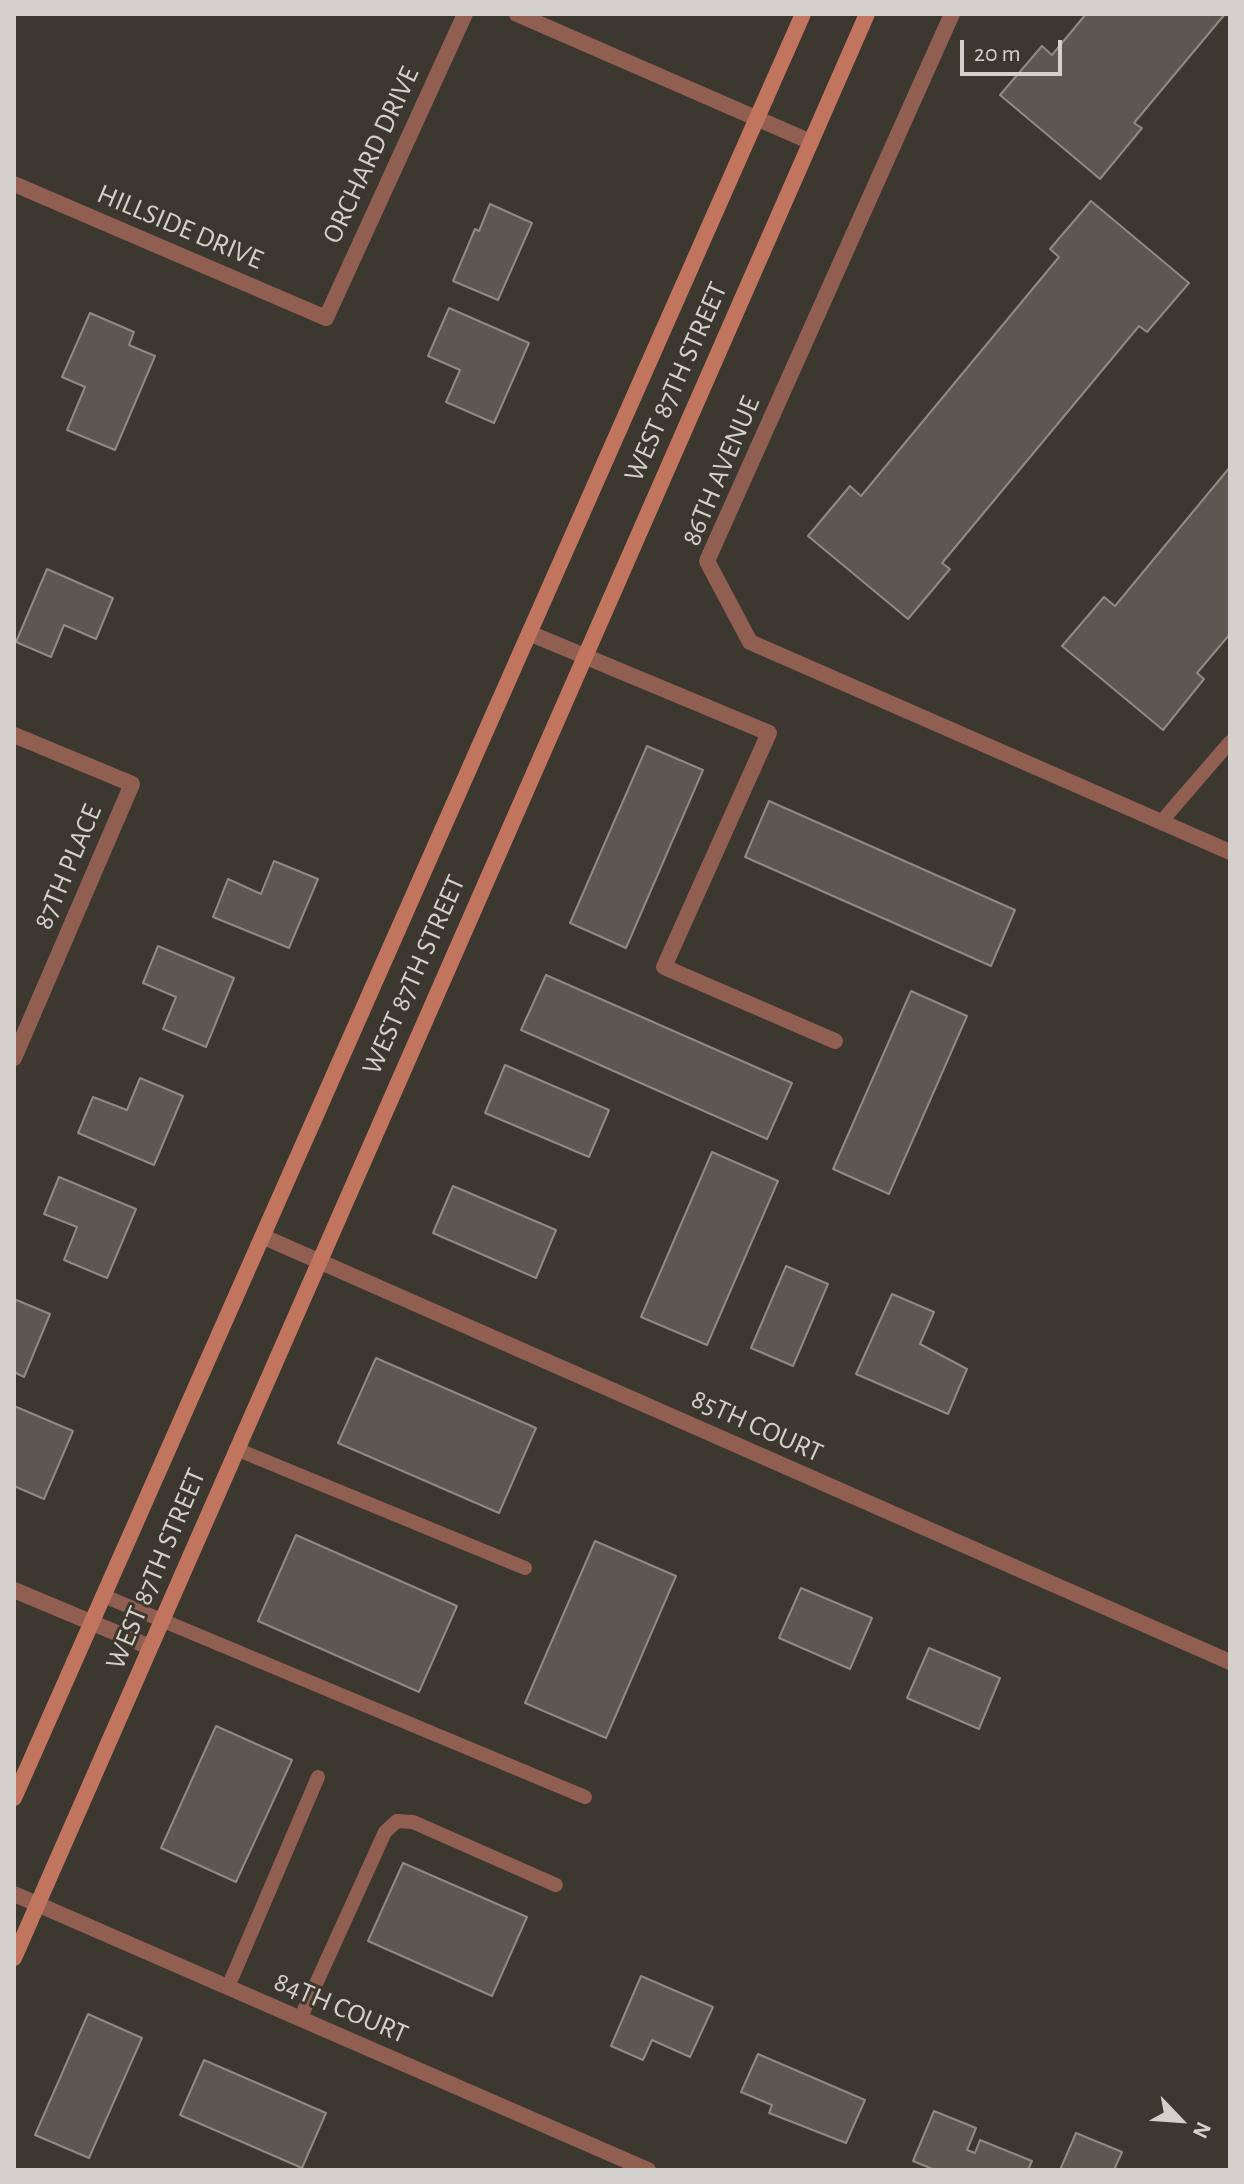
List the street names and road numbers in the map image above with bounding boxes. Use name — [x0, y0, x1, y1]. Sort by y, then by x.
street label: ORCHARD DRIVE — [315, 61, 427, 249]
street label: HILLSIDE DRIVE — [92, 177, 268, 277]
street label: WEST 87TH STREET — [617, 277, 735, 487]
street label: 86TH AVENUE — [674, 391, 768, 551]
street label: 87TH PLACE — [27, 799, 109, 935]
street label: WEST 87TH STREET — [355, 870, 473, 1080]
street label: 85TH COURT — [686, 1382, 828, 1470]
street label: WEST 87TH STREET — [99, 1464, 213, 1674]
street label: 84TH COURT — [269, 1965, 413, 2051]

